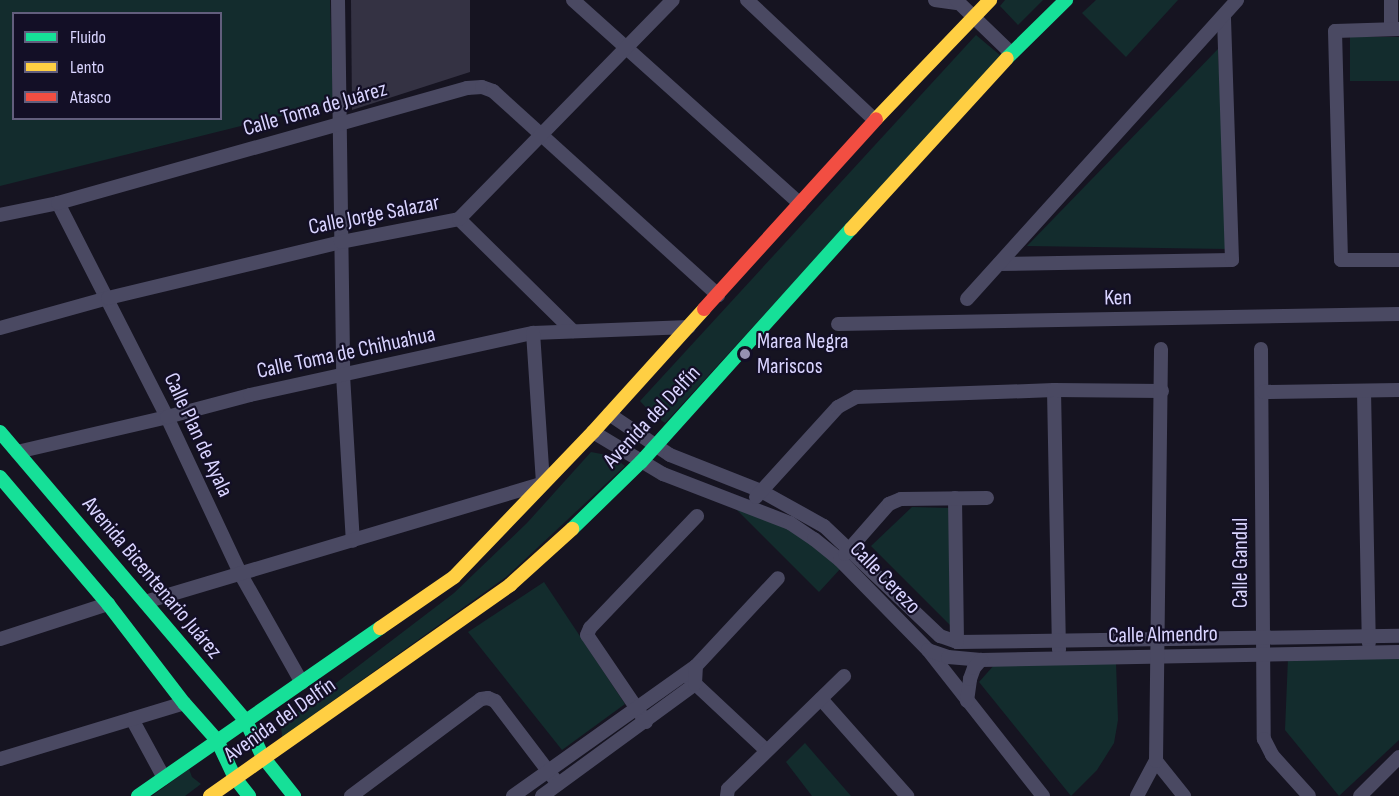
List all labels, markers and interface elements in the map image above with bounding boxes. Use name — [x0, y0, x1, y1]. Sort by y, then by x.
legend — [12, 12, 222, 120]
text: Fluido — [70, 27, 106, 48]
text: Lento — [70, 57, 104, 78]
street label: Calle Toma de Juárez — [240, 76, 390, 142]
text: Atasco — [70, 87, 111, 108]
street label: Calle Jorge Salazar — [306, 189, 442, 241]
street label: Ken — [1104, 285, 1132, 311]
street label: Calle Toma de Chihuahua — [254, 321, 438, 385]
place label: Marea Negra Mariscos — [757, 328, 849, 380]
marker: Marea Negra Mariscos — [738, 347, 752, 361]
street label: Avenida del Delfín — [598, 360, 706, 474]
street label: Calle Plan de Ayala — [158, 369, 238, 501]
street label: Avenida Bicentenario Juárez — [77, 492, 227, 664]
street label: Calle Gandul — [1228, 518, 1254, 608]
street label: Calle Cerezo — [844, 536, 926, 620]
street label: Calle Almendro — [1108, 621, 1218, 649]
street label: Avenida del Delfín — [219, 672, 341, 768]

